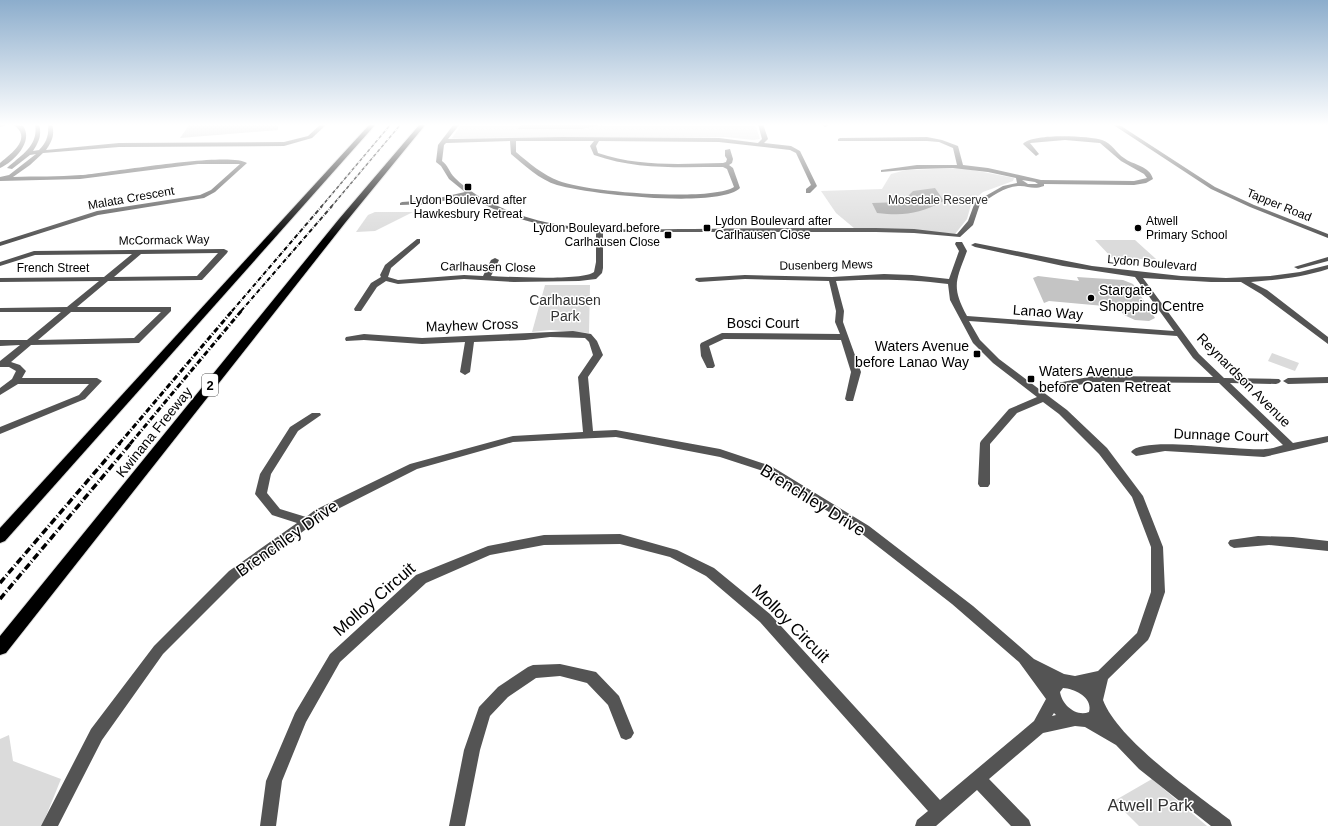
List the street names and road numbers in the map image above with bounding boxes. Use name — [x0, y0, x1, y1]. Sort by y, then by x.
street label: Malata Crescent — [87, 183, 176, 212]
street label: Tapper Road — [1245, 186, 1313, 224]
street label: McCormack Way — [118, 232, 210, 248]
street label: Lydon Boulevard — [1107, 252, 1197, 274]
street label: Dusenberg Mews — [779, 257, 873, 273]
street label: Carlhausen Close — [440, 259, 536, 275]
street label: French Street — [17, 261, 90, 275]
street label: Lanao Way — [1012, 302, 1084, 322]
street label: Mayhew Cross — [425, 315, 519, 335]
street label: Bosci Court — [727, 315, 799, 331]
street label: Reynardson Avenue — [1194, 330, 1294, 430]
road number: 2 — [202, 374, 218, 396]
street label: Kwinana Freeway — [113, 384, 195, 480]
street label: Dunnage Court — [1173, 425, 1269, 445]
street label: Brenchley Drive — [757, 461, 869, 540]
street label: Brenchley Drive — [233, 496, 342, 581]
street label: Molloy Circuit — [330, 559, 419, 640]
street label: Molloy Circuit — [748, 581, 834, 666]

